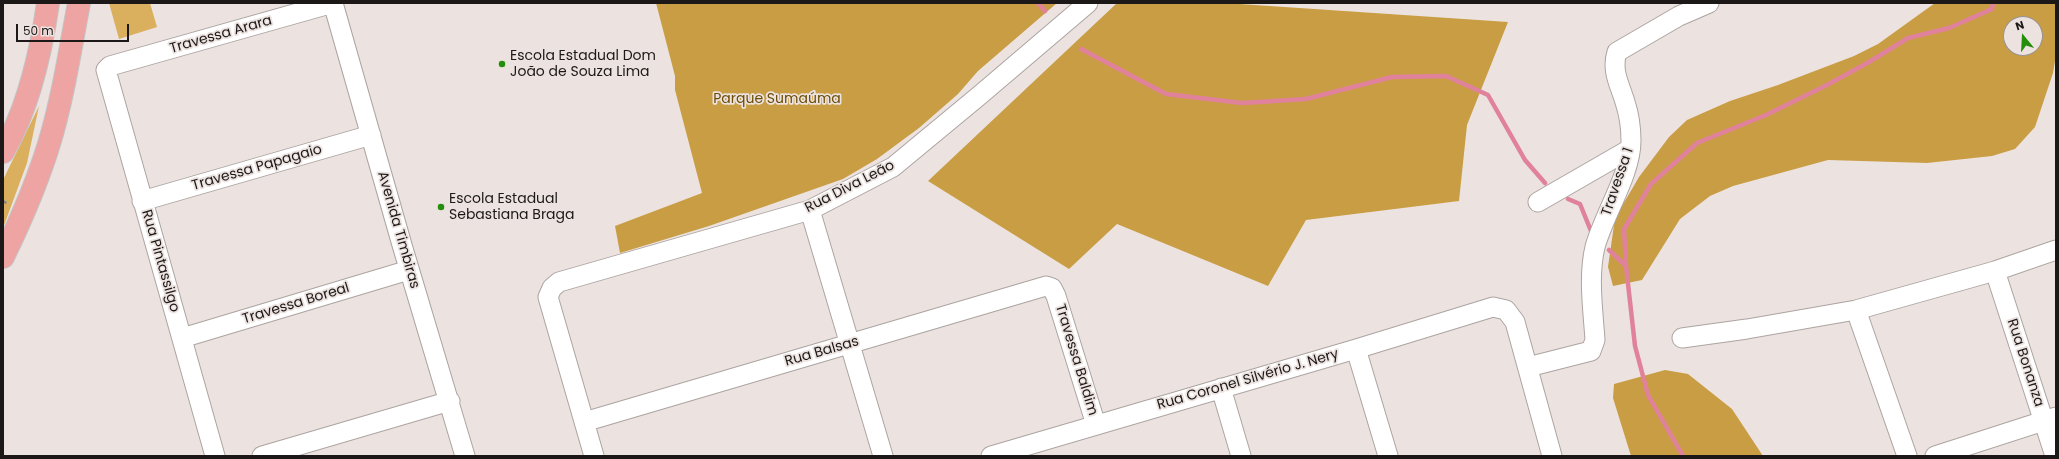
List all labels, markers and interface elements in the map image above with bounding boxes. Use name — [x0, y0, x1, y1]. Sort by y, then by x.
street label: Travessa Arara — [168, 12, 274, 58]
scale bar — [18, 16, 131, 42]
north arrow — [2003, 16, 2043, 56]
text: N — [2013, 17, 2026, 34]
text: 50 m — [23, 22, 54, 39]
place label: Escola Estadual Dom João de Souza Lima — [510, 48, 656, 80]
marker: Escola Estadual Dom João de Souza Lima — [497, 59, 507, 69]
park label: Parque Sumaúma — [713, 91, 841, 107]
street label: Travessa Papagaio — [190, 141, 324, 195]
street label: Travessa 1 — [1598, 146, 1638, 218]
street label: Rua Diva Leão — [802, 157, 898, 217]
street label: Avenida Timbiras — [373, 169, 423, 291]
place label: Escola Estadual Sebastiana Braga — [449, 191, 574, 224]
marker: Escola Estadual Sebastiana Braga — [436, 202, 446, 212]
street label: Rua Pintassilgo — [137, 208, 183, 314]
street label: Travessa Boreal — [240, 280, 352, 328]
street label: Travessa Baldim — [1051, 302, 1101, 418]
street label: Rua Bonanza — [2003, 317, 2047, 409]
street label: Rua Balsas — [783, 333, 861, 371]
street label: Rua Coronel Silvério J. Nery — [1155, 346, 1341, 414]

